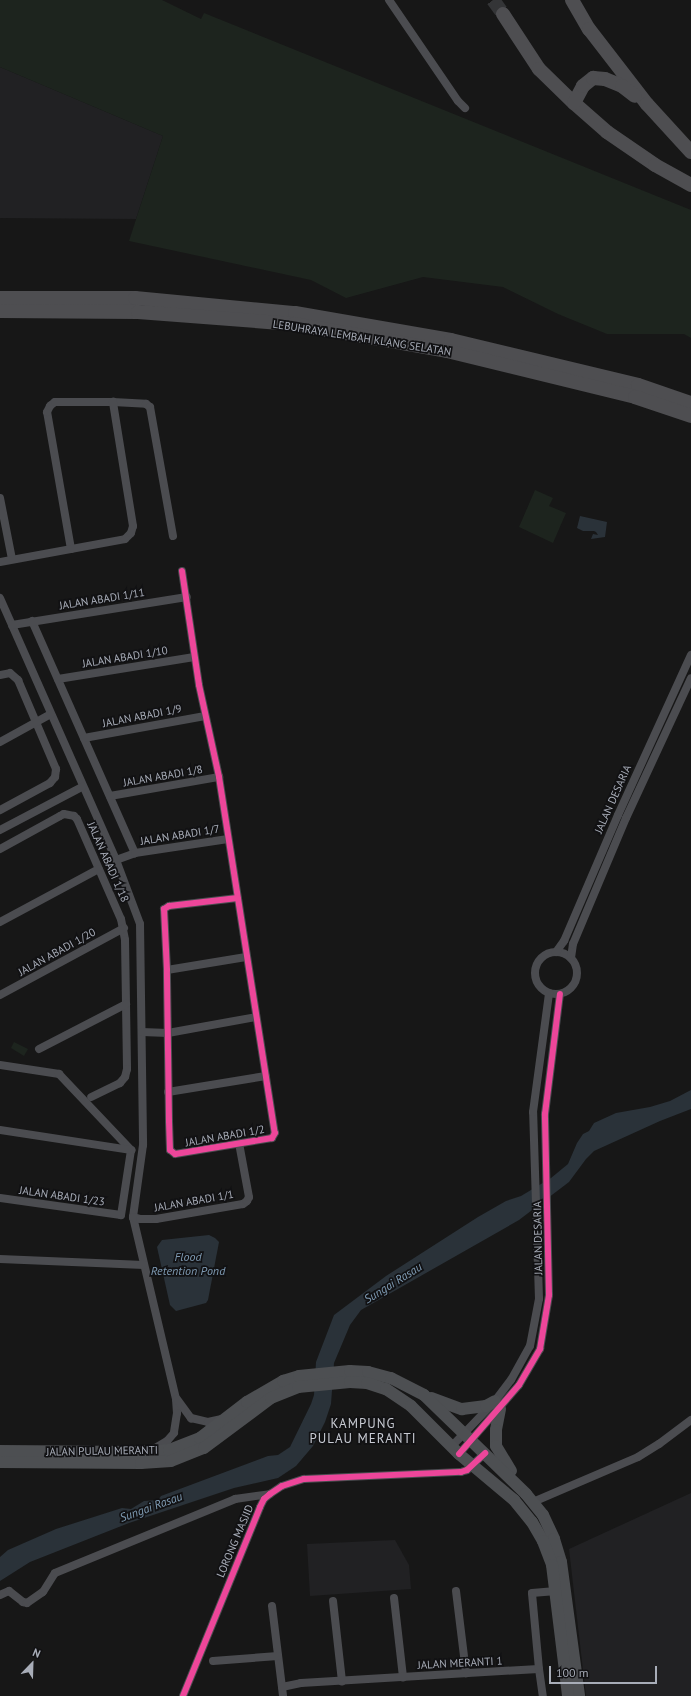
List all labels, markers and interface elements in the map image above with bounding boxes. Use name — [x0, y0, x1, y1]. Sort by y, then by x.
street label: LEBUHRAYA LEMBAH KLANG SELATAN — [272, 317, 452, 359]
street label: JALAN ABADI 1/11 — [58, 586, 146, 612]
street label: JALAN ABADI 1/10 — [81, 644, 169, 670]
street label: JALAN ABADI 1/9 — [101, 702, 183, 730]
street label: JALAN ABADI 1/8 — [122, 762, 204, 790]
street label: JALAN DESARIA — [592, 763, 634, 835]
street label: JALAN ABADI 1/18 — [84, 820, 132, 904]
street label: JALAN ABADI 1/7 — [139, 822, 221, 848]
street label: JALAN ABADI 1/20 — [16, 925, 98, 979]
street label: JALAN ABADI 1/2 — [184, 1122, 266, 1150]
street label: JALAN ABADI 1/23 — [18, 1183, 106, 1209]
street label: JALAN ABADI 1/1 — [153, 1187, 235, 1215]
street label: JALAN DESARIA — [531, 1201, 545, 1275]
water label: Flood Retention Pond — [151, 1250, 225, 1278]
water label: Sungai Rasau — [361, 1260, 425, 1306]
district label: KAMPUNG PULAU MERANTI — [309, 1417, 417, 1448]
street label: JALAN PULAU MERANTI — [46, 1443, 158, 1459]
water label: Sungai Rasau — [118, 1489, 184, 1525]
street label: LORONG MASJID — [214, 1503, 256, 1579]
north arrow — [12, 1644, 52, 1684]
text: N — [31, 1645, 43, 1661]
street label: JALAN MERANTI 1 — [417, 1654, 503, 1672]
scale bar — [551, 1658, 659, 1684]
text: 100 m — [556, 1665, 589, 1680]

